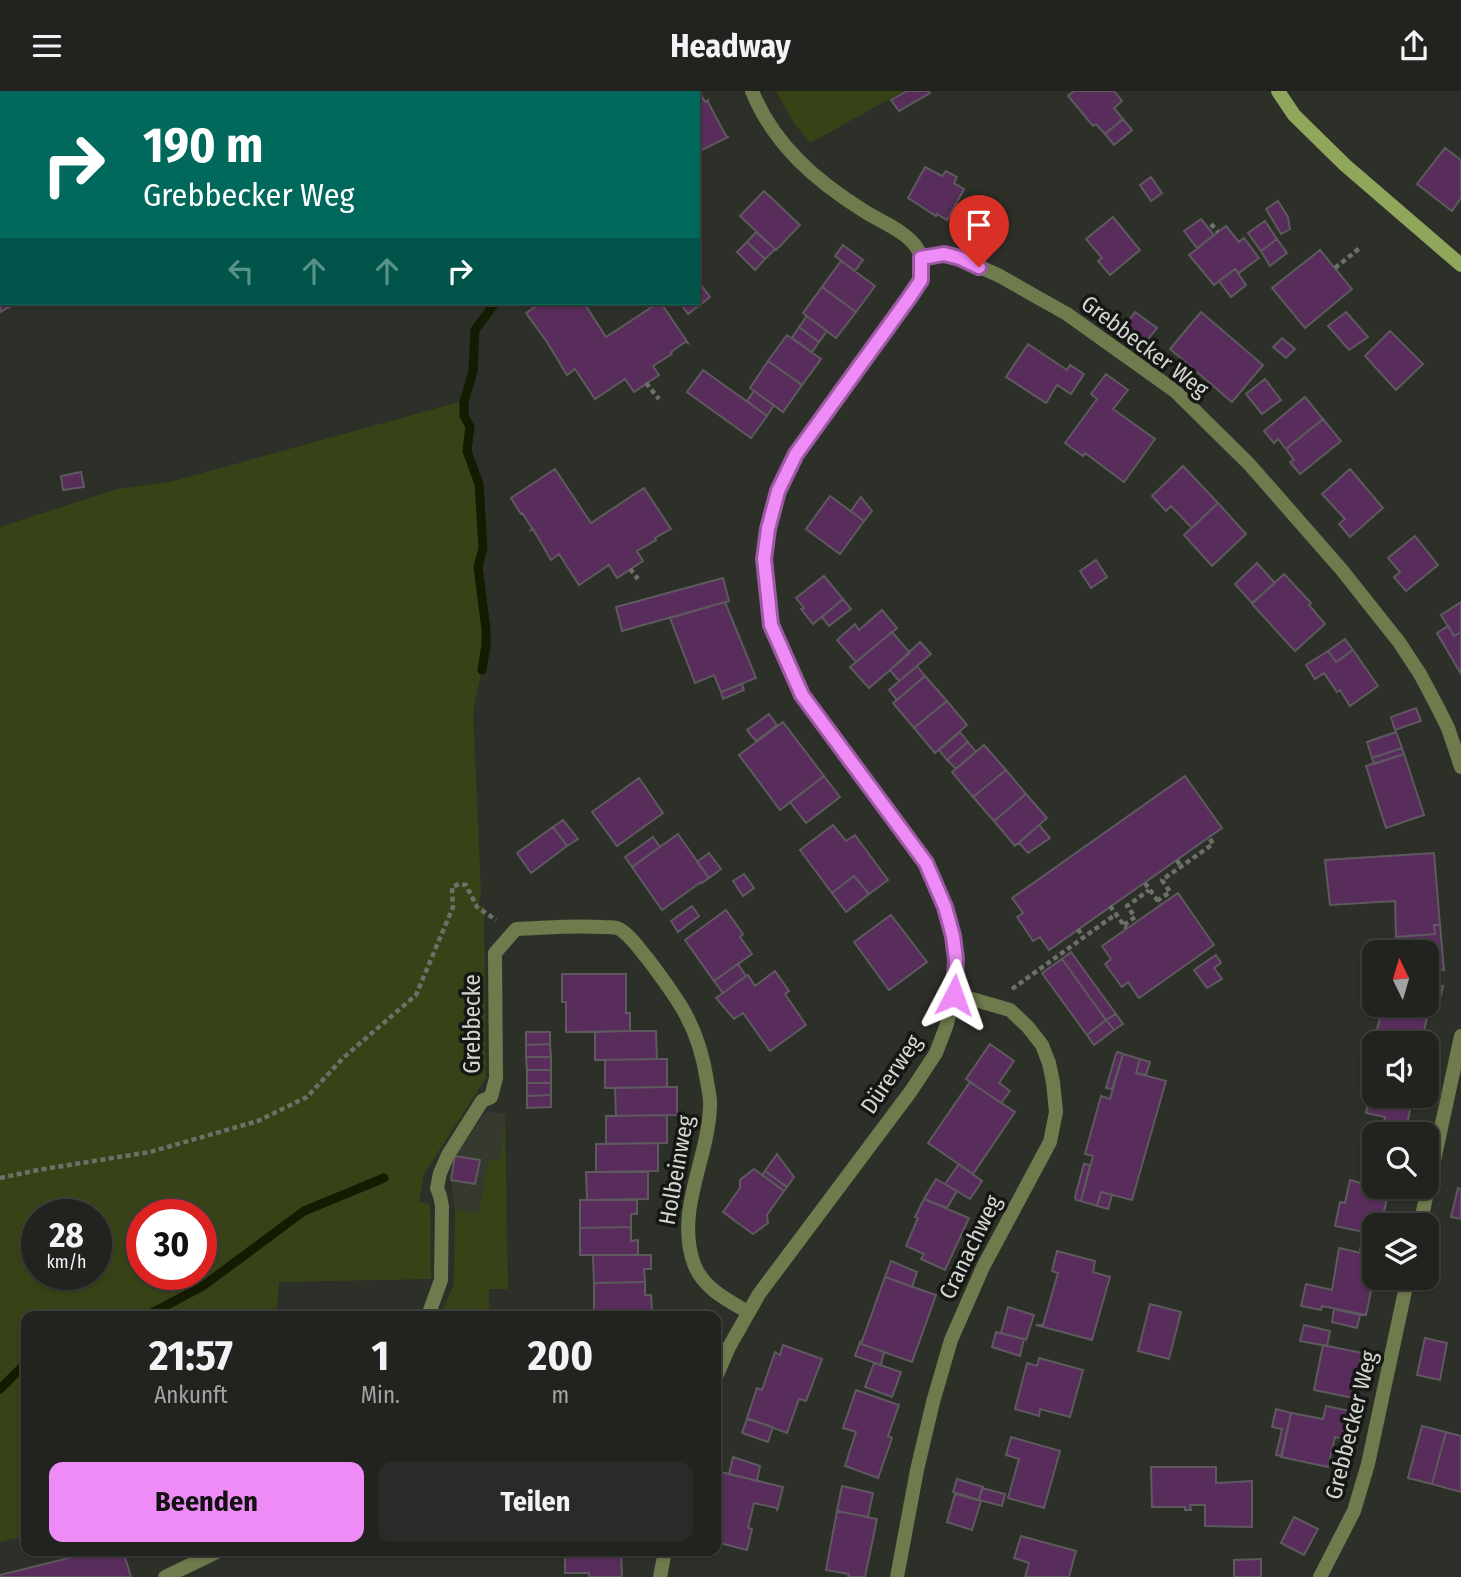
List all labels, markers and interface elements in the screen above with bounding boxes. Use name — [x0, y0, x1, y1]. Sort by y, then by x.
icon: menu — [28, 27, 66, 65]
text: Headway — [670, 27, 791, 65]
icon: share — [1395, 27, 1433, 65]
text: 190 m — [143, 116, 263, 175]
icon: right — [28, 119, 119, 210]
text: Grebbecker Weg — [143, 176, 355, 214]
pin — [949, 195, 1009, 267]
icon: arrive — [960, 206, 998, 244]
icon: left — [222, 252, 260, 290]
icon: ahead — [295, 252, 333, 290]
icon: ahead — [368, 252, 406, 290]
icon: right — [441, 252, 479, 290]
street label: Grebbecker Weg — [1076, 289, 1214, 403]
north arrow — [1362, 940, 1438, 1017]
map controls — [1362, 940, 1439, 1290]
position arrow — [917, 958, 991, 1032]
street label: Grebbecke — [458, 974, 486, 1074]
street label: Dürerweg — [854, 1029, 928, 1119]
button: sound — [1362, 1031, 1439, 1108]
street label: Holbeinweg — [653, 1113, 699, 1227]
button: search — [1362, 1122, 1439, 1199]
street label: Cranachweg — [933, 1190, 1007, 1304]
speed limit sign: 30 — [126, 1199, 217, 1290]
button: layers — [1362, 1213, 1439, 1290]
text: 28 — [49, 1214, 84, 1256]
text: km/h — [46, 1251, 87, 1273]
text: 21:57 — [149, 1331, 233, 1381]
text: 1 — [371, 1331, 389, 1381]
text: 200 — [528, 1331, 593, 1381]
street label: Grebbecker Weg — [1319, 1348, 1383, 1502]
text: Ankunft — [154, 1381, 228, 1409]
text: Min. — [361, 1381, 400, 1409]
text: m — [552, 1381, 569, 1409]
button: Beenden — [49, 1462, 364, 1542]
button: Teilen — [378, 1462, 693, 1542]

